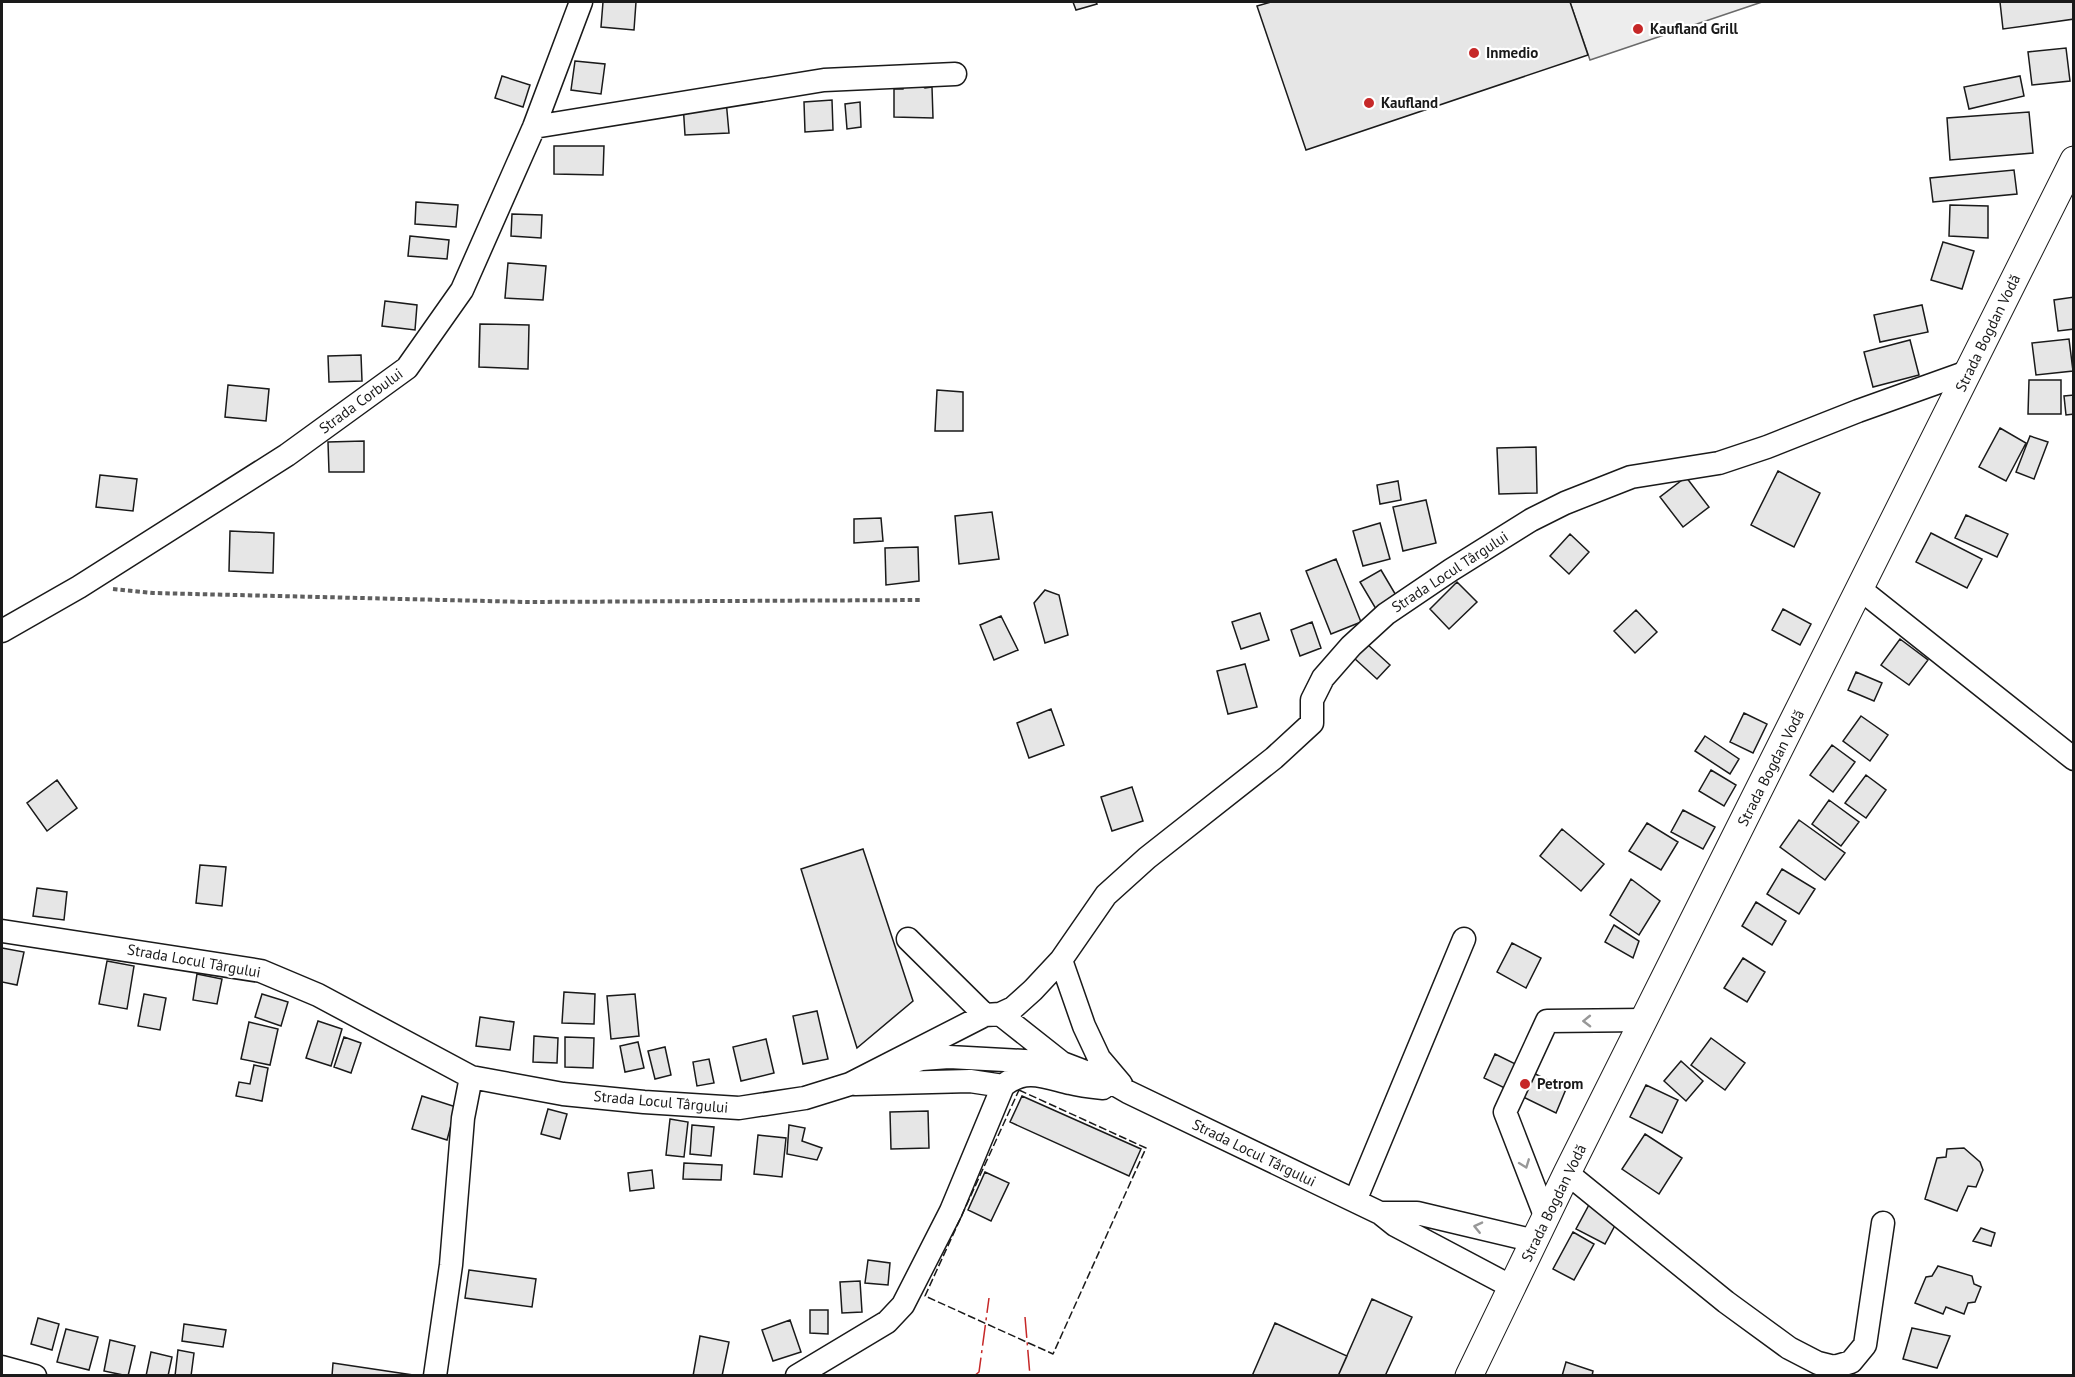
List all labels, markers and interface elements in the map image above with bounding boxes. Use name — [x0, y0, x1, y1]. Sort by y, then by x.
place label: Kaufland Grill — [1650, 19, 1739, 38]
marker: Kaufland Grill — [1631, 22, 1645, 36]
place label: Inmedio — [1486, 43, 1538, 62]
marker: Inmedio — [1467, 46, 1481, 60]
place label: Kaufland — [1381, 93, 1438, 112]
marker: Kaufland — [1362, 96, 1376, 110]
street label: Strada Bogdan Vodă — [1951, 271, 2024, 395]
street label: Strada Corbului — [315, 364, 406, 437]
street label: Strada Locul Târgului — [1388, 527, 1512, 616]
street label: Strada Bogdan Vodă — [1733, 706, 1808, 829]
street label: Strada Locul Târgului — [126, 939, 262, 982]
one-way arrow — [1582, 1014, 1591, 1027]
place label: Petrom — [1537, 1074, 1583, 1093]
marker: Petrom — [1518, 1077, 1532, 1091]
street label: Strada Locul Târgului — [593, 1086, 729, 1117]
street label: Strada Locul Târgului — [1189, 1114, 1319, 1191]
street label: Strada Bogdan Vodă — [1517, 1141, 1590, 1265]
one-way arrow — [1518, 1157, 1530, 1168]
one-way arrow — [1473, 1222, 1483, 1235]

